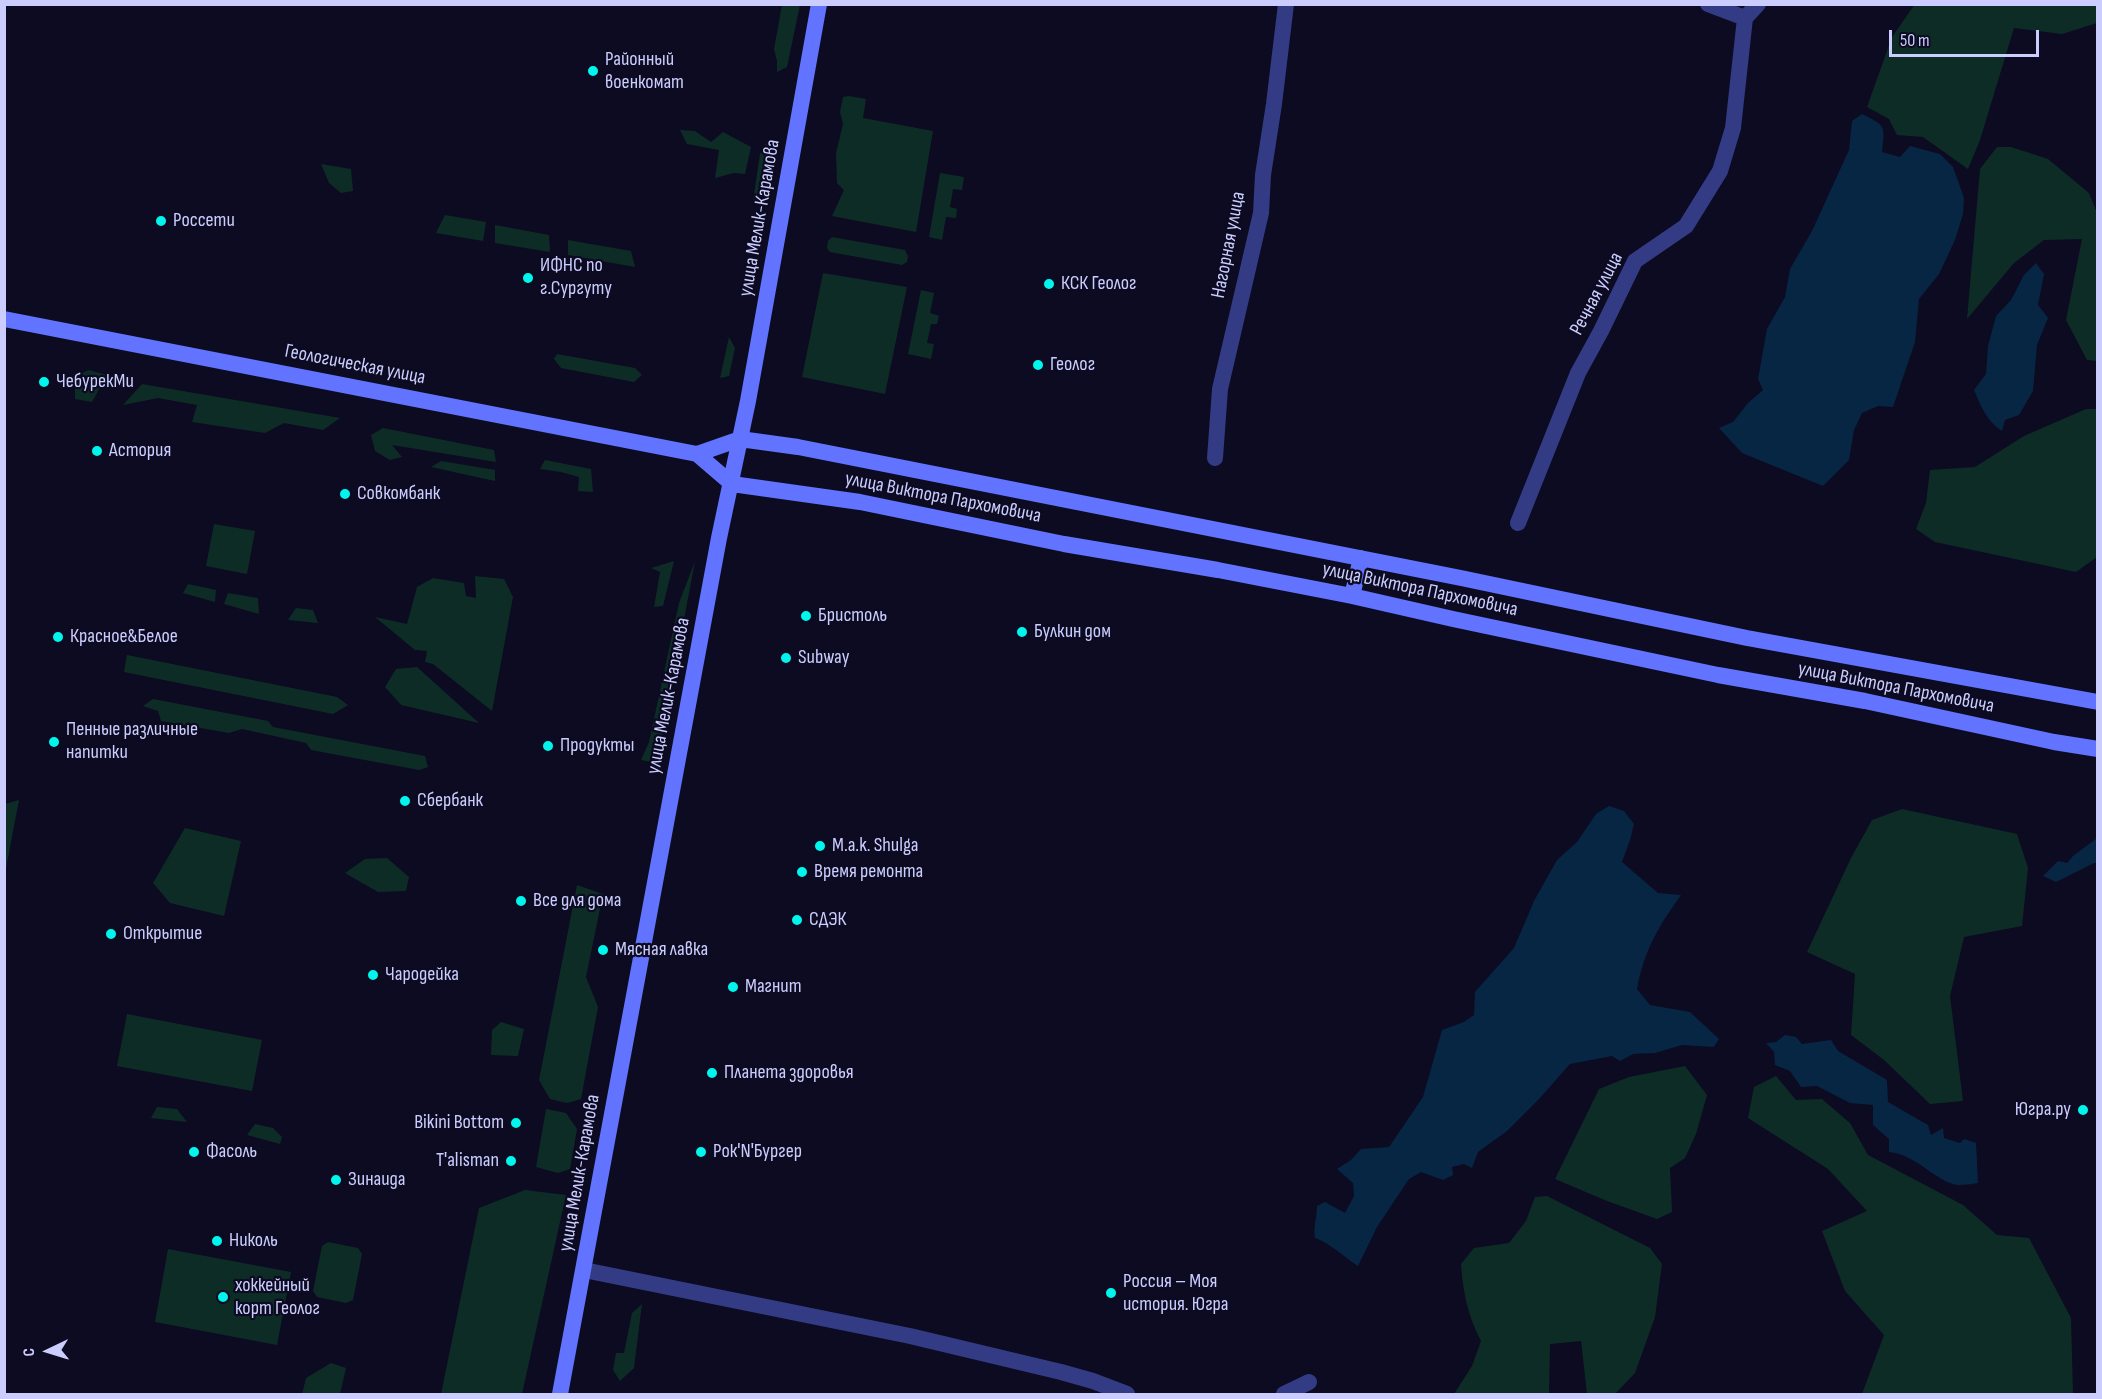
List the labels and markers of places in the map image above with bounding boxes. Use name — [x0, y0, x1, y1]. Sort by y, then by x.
place label: Районный военкомат — [605, 48, 684, 95]
marker: Районный военкомат — [586, 64, 600, 78]
place label: Россети — [173, 209, 235, 233]
marker: Россети — [154, 214, 168, 228]
place label: ИФНС по г.Сургуту — [540, 254, 612, 301]
marker: ИФНС по г.Сургуту — [521, 271, 535, 285]
place label: КСК Геолог — [1061, 272, 1136, 296]
marker: КСК Геолог — [1042, 277, 1056, 291]
place label: Геолог — [1050, 353, 1095, 377]
marker: Геолог — [1031, 358, 1045, 372]
place label: ЧебурекМи — [56, 370, 134, 394]
marker: ЧебурекМи — [37, 375, 51, 389]
place label: Астория — [109, 439, 171, 463]
marker: Астория — [90, 444, 104, 458]
place label: Совкомбанк — [357, 482, 440, 506]
marker: Совкомбанк — [338, 487, 352, 501]
place label: Бристоль — [818, 604, 887, 628]
marker: Бристоль — [799, 609, 813, 623]
place label: Булкин дом — [1034, 620, 1111, 644]
place label: Красное&Белое — [70, 625, 178, 649]
marker: Булкин дом — [1015, 625, 1029, 639]
marker: Красное&Белое — [51, 630, 65, 644]
place label: Subway — [798, 646, 849, 670]
marker: Subway — [779, 651, 793, 665]
place label: Пенные различные напитки — [66, 718, 198, 765]
place label: Продукты — [560, 734, 635, 758]
marker: Пенные различные напитки — [47, 735, 61, 749]
marker: Продукты — [541, 739, 555, 753]
place label: Сбербанк — [417, 789, 483, 813]
marker: Сбербанк — [398, 794, 412, 808]
place label: М.a.k. Shulga — [832, 834, 918, 858]
marker: М.a.k. Shulga — [813, 839, 827, 853]
place label: Время ремонта — [814, 860, 923, 884]
marker: Время ремонта — [795, 865, 809, 879]
place label: Все для дома — [533, 889, 621, 913]
marker: Все для дома — [514, 894, 528, 908]
place label: СДЭК — [809, 908, 846, 932]
marker: СДЭК — [790, 913, 804, 927]
place label: Открытие — [123, 922, 202, 946]
marker: Открытие — [104, 927, 118, 941]
place label: Мясная лавка — [615, 938, 708, 962]
marker: Мясная лавка — [596, 943, 610, 957]
place label: Чародейка — [385, 963, 459, 987]
marker: Чародейка — [366, 968, 380, 982]
place label: Магнит — [745, 975, 802, 999]
marker: Магнит — [726, 980, 740, 994]
place label: Планета здоровья — [724, 1061, 854, 1085]
marker: Планета здоровья — [705, 1066, 719, 1080]
place label: Югра.ру — [2015, 1098, 2071, 1122]
marker: Югра.ру — [2076, 1103, 2090, 1117]
place label: Bikini Bottom — [414, 1111, 504, 1135]
marker: Bikini Bottom — [509, 1116, 523, 1130]
place label: Фасоль — [206, 1140, 257, 1164]
place label: Рок'N'Бургер — [713, 1140, 802, 1164]
marker: Фасоль — [187, 1145, 201, 1159]
marker: Рок'N'Бургер — [694, 1145, 708, 1159]
place label: T'alisman — [436, 1149, 499, 1173]
marker: T'alisman — [504, 1154, 518, 1168]
place label: Зинаида — [348, 1168, 406, 1192]
marker: Зинаида — [329, 1173, 343, 1187]
place label: Николь — [229, 1229, 278, 1253]
marker: Николь — [210, 1234, 224, 1248]
place label: Россия – Моя история. Югра — [1123, 1270, 1228, 1317]
place label: хоккейный корт Геолог — [235, 1274, 320, 1321]
marker: Россия – Моя история. Югра — [1104, 1286, 1118, 1300]
marker: хоккейный корт Геолог — [216, 1290, 230, 1304]

